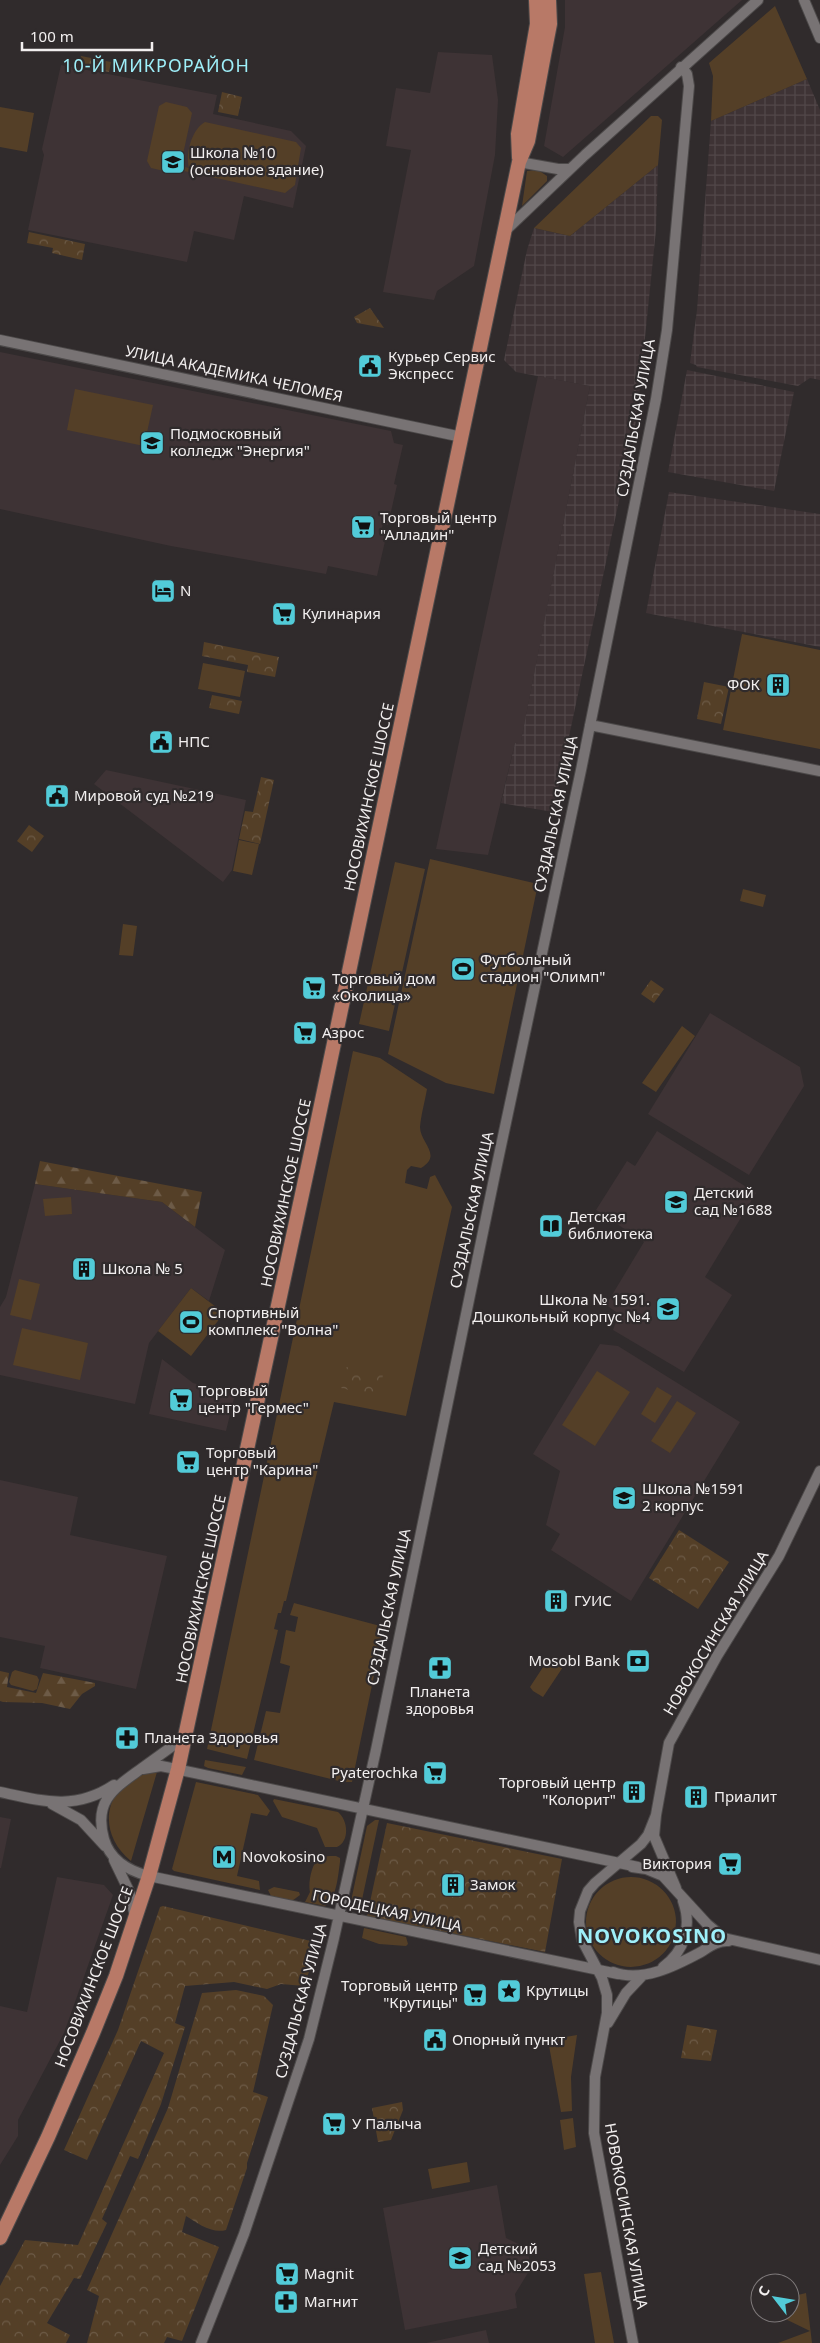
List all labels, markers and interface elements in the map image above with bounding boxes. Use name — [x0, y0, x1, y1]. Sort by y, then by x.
scale bar — [22, 20, 152, 52]
text: 100 m — [30, 26, 74, 46]
district label: 10-Й МИКРОРАЙОН — [62, 53, 250, 77]
place label: Школа №10 (основное здание) — [190, 142, 324, 179]
school or university icon: Школа №10 (основное здание) — [160, 149, 186, 175]
street label: СУЗДАЛЬСКАЯ УЛИЦА — [611, 337, 659, 498]
street label: УЛИЦА АКАДЕМИКА ЧЕЛОМЕЯ — [124, 340, 345, 406]
place label: Курьер Сервис Экспресс — [388, 346, 496, 383]
public building icon: Курьер Сервис Экспресс — [357, 353, 383, 379]
place label: Подмосковный колледж "Энергия" — [170, 423, 310, 460]
school or university icon: Подмосковный колледж "Энергия" — [139, 430, 165, 456]
place label: Торговый центр "Алладин" — [380, 507, 497, 544]
supermarket icon: Торговый центр "Алладин" — [350, 514, 376, 540]
hotel icon: N — [150, 578, 176, 604]
place label: N — [180, 580, 191, 600]
supermarket icon: Кулинария — [271, 601, 297, 627]
place label: Кулинария — [302, 603, 381, 623]
building icon: ФОК — [765, 672, 791, 698]
place label: ФОК — [727, 674, 761, 694]
street label: НОСОВИХИНСКОЕ ШОССЕ — [338, 701, 398, 893]
public building icon: НПС — [148, 729, 174, 755]
place label: НПС — [178, 731, 210, 751]
street label: СУЗДАЛЬСКАЯ УЛИЦА — [529, 733, 582, 894]
public building icon: Мировой суд №219 — [44, 783, 70, 809]
place label: Мировой суд №219 — [74, 785, 214, 805]
place label: Футбольный стадион "Олимп" — [480, 949, 605, 986]
sports icon: Футбольный стадион "Олимп" — [450, 956, 476, 982]
place label: Торговый дом «Околица» — [332, 968, 436, 1005]
supermarket icon: Торговый дом «Околица» — [301, 975, 327, 1001]
supermarket icon: Азрос — [292, 1020, 318, 1046]
place label: Азрос — [322, 1022, 364, 1042]
street label: НОСОВИХИНСКОЕ ШОССЕ — [255, 1097, 315, 1289]
street label: СУЗДАЛЬСКАЯ УЛИЦА — [445, 1129, 498, 1290]
place label: Детский сад №1688 — [694, 1182, 772, 1219]
school or university icon: Детский сад №1688 — [663, 1189, 689, 1215]
place label: Детская библиотека — [568, 1206, 653, 1243]
library icon: Детская библиотека — [538, 1213, 564, 1239]
building icon: Школа № 5 — [71, 1256, 97, 1282]
place label: Школа № 5 — [102, 1258, 183, 1278]
place label: Школа № 1591. Дошкольный корпус №4 — [472, 1289, 650, 1326]
school or university icon: Школа № 1591. Дошкольный корпус №4 — [655, 1296, 681, 1322]
place label: Спортивный комплекс "Волна" — [208, 1302, 338, 1339]
sports icon: Спортивный комплекс "Волна" — [178, 1309, 204, 1335]
place label: Торговый центр "Гермес" — [198, 1380, 309, 1417]
supermarket icon: Торговый центр "Гермес" — [168, 1387, 194, 1413]
place label: Торговый центр "Карина" — [206, 1442, 318, 1479]
supermarket icon: Торговый центр "Карина" — [175, 1449, 201, 1475]
place label: Школа №1591 2 корпус — [642, 1478, 745, 1515]
school or university icon: Школа №1591 2 корпус — [611, 1485, 637, 1511]
street label: НОСОВИХИНСКОЕ ШОССЕ — [170, 1493, 230, 1685]
street label: СУЗДАЛЬСКАЯ УЛИЦА — [362, 1526, 415, 1687]
street label: НОВОКОСИНСКАЯ УЛИЦА — [658, 1546, 773, 1719]
building icon: ГУИС — [543, 1588, 569, 1614]
place label: ГУИС — [574, 1590, 612, 1610]
bank icon: Mosobl Bank — [625, 1648, 651, 1674]
place label: Mosobl Bank — [529, 1650, 620, 1670]
pharmacy icon: Планета здоровья — [427, 1655, 453, 1681]
place label: Планета здоровья — [406, 1681, 474, 1718]
pharmacy icon: Планета Здоровья — [114, 1725, 140, 1751]
place label: Планета Здоровья — [144, 1727, 278, 1747]
supermarket icon: Pyaterochka — [422, 1760, 448, 1786]
place label: Pyaterochka — [331, 1762, 418, 1782]
place label: Торговый центр "Колорит" — [499, 1772, 616, 1809]
building icon: Торговый центр "Колорит" — [621, 1779, 647, 1805]
building icon: Приалит — [683, 1784, 709, 1810]
place label: Приалит — [714, 1786, 777, 1806]
metro station icon: Novokosino — [211, 1844, 237, 1870]
place label: Novokosino — [242, 1846, 325, 1866]
supermarket icon: Виктория — [717, 1851, 743, 1877]
place label: Виктория — [642, 1853, 712, 1873]
building icon: Замок — [440, 1872, 466, 1898]
place label: Замок — [470, 1874, 515, 1894]
street label: НОСОВИХИНСКОЕ ШОССЕ — [49, 1883, 137, 2070]
street label: ГОРОДЕЦКАЯ УЛИЦА — [311, 1884, 464, 1936]
street label: СУЗДАЛЬСКАЯ УЛИЦА — [270, 1920, 331, 2081]
district label: NOVOKOSINO — [577, 1922, 727, 1949]
place label: Торговый центр "Крутицы" — [341, 1975, 458, 2012]
place icon: Крутицы — [496, 1978, 522, 2004]
place label: Крутицы — [526, 1980, 589, 2000]
supermarket icon: Торговый центр "Крутицы" — [462, 1982, 488, 2008]
public building icon: Опорный пункт — [422, 2027, 448, 2053]
place label: Опорный пункт — [452, 2029, 565, 2049]
supermarket icon: У Палыча — [321, 2111, 347, 2137]
place label: У Палыча — [352, 2113, 422, 2133]
street label: НОВОКОСИНСКАЯ УЛИЦА — [601, 2121, 653, 2311]
place label: Детский сад №2053 — [478, 2238, 556, 2275]
school or university icon: Детский сад №2053 — [447, 2245, 473, 2271]
supermarket icon: Magnit — [274, 2261, 300, 2287]
place label: Magnit — [304, 2263, 354, 2283]
north arrow — [750, 2273, 800, 2323]
text: С — [753, 2282, 774, 2300]
pharmacy icon: Магнит — [273, 2289, 299, 2315]
place label: Магнит — [304, 2291, 358, 2311]

